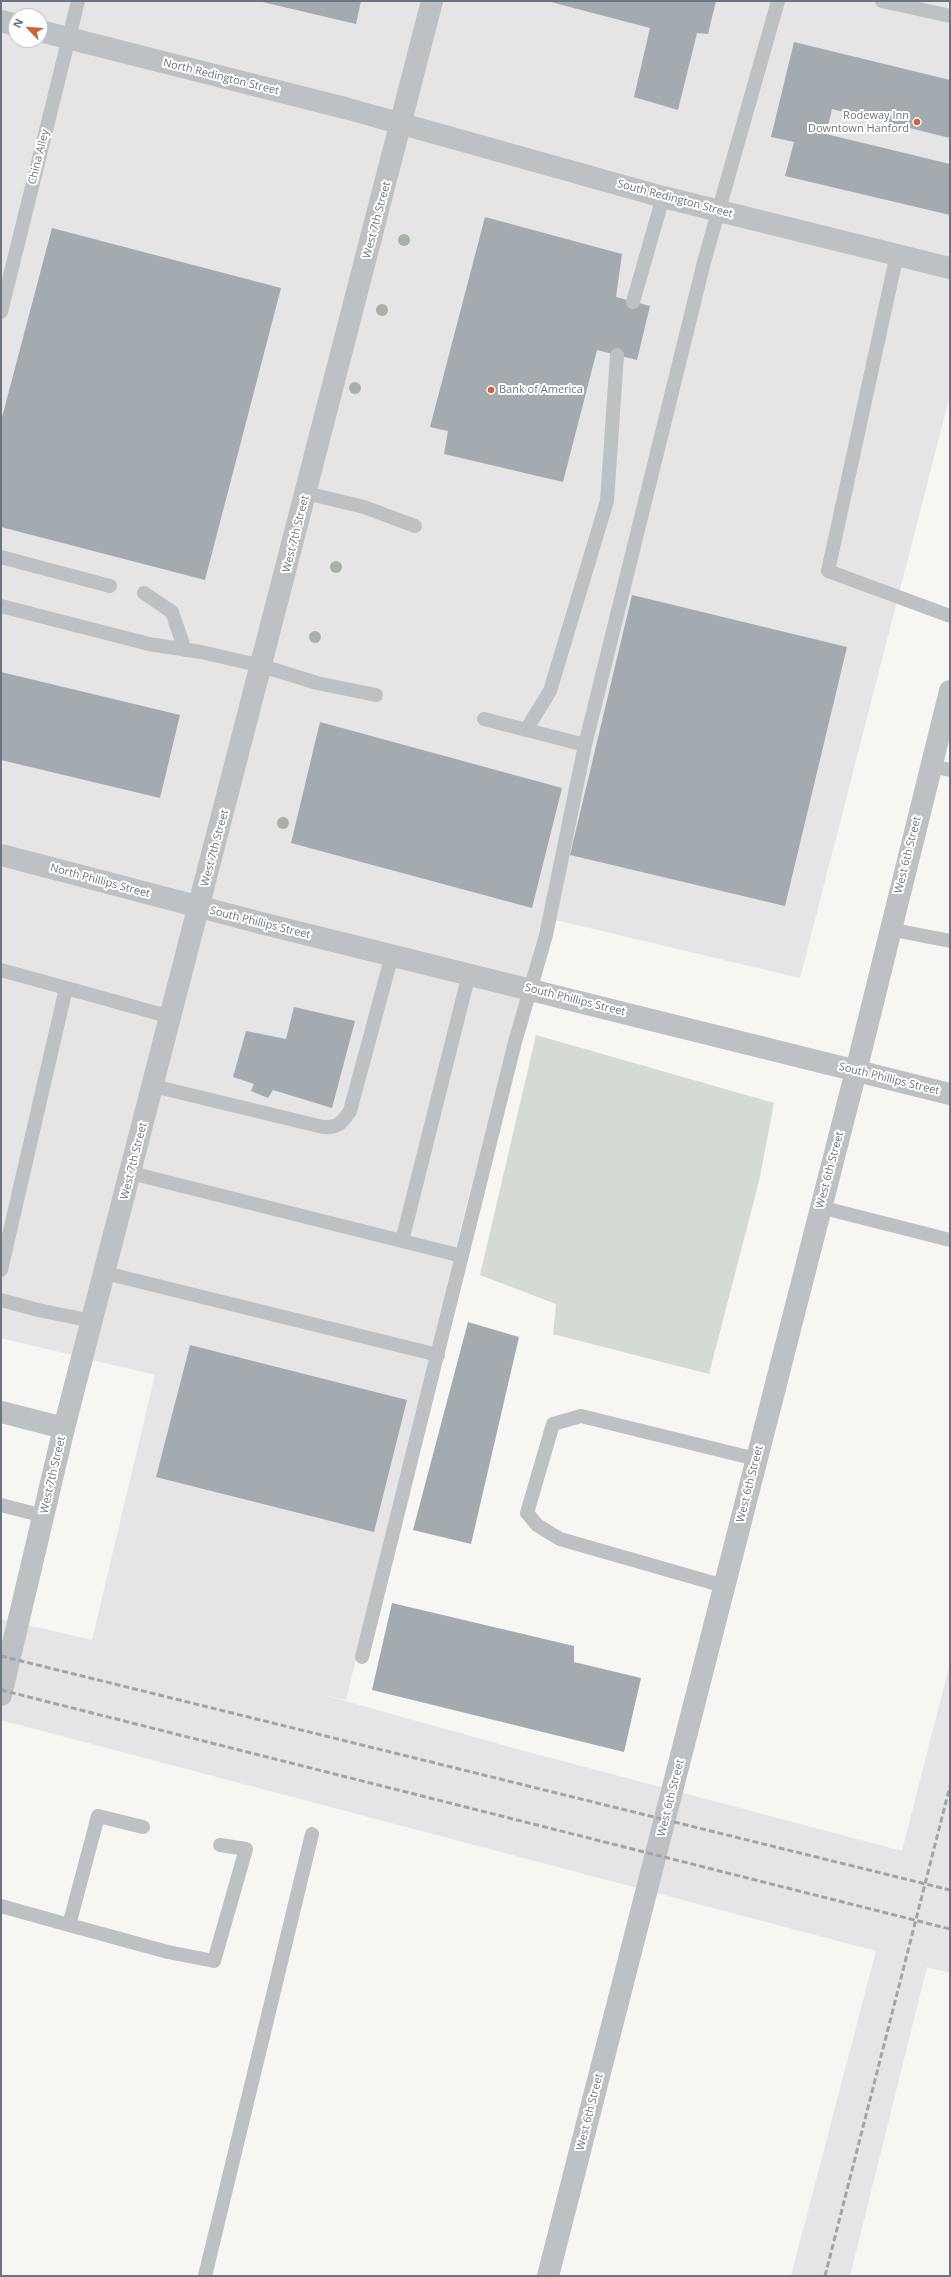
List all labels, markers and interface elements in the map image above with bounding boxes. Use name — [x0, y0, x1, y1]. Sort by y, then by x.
north arrow — [8, 8, 48, 48]
text: N — [9, 16, 26, 30]
street label: North Redington Street — [162, 56, 280, 98]
place label: Rodeway Inn Downtown Hanford — [808, 109, 909, 135]
marker: Rodeway Inn Downtown Hanford — [912, 117, 922, 127]
street label: China Alley — [26, 128, 52, 186]
street label: South Redington Street — [616, 177, 734, 221]
street label: West 7th Street — [360, 180, 394, 260]
place label: Bank of America — [499, 383, 583, 397]
marker: Bank of America — [486, 385, 496, 395]
street label: West 7th Street — [280, 494, 312, 574]
street label: West 7th Street — [198, 808, 232, 888]
street label: West 6th Street — [892, 815, 924, 895]
street label: North Phillips Street — [49, 861, 151, 901]
street label: South Phillips Street — [208, 904, 312, 942]
street label: South Phillips Street — [523, 981, 627, 1019]
street label: South Phillips Street — [837, 1060, 941, 1098]
street label: West 7th Street — [118, 1121, 150, 1201]
street label: West 6th Street — [813, 1130, 847, 1210]
street label: West 7th Street — [38, 1435, 68, 1515]
street label: West 6th Street — [734, 1444, 766, 1524]
street label: West 6th Street — [655, 1758, 687, 1838]
street label: West 6th Street — [574, 2072, 606, 2152]

